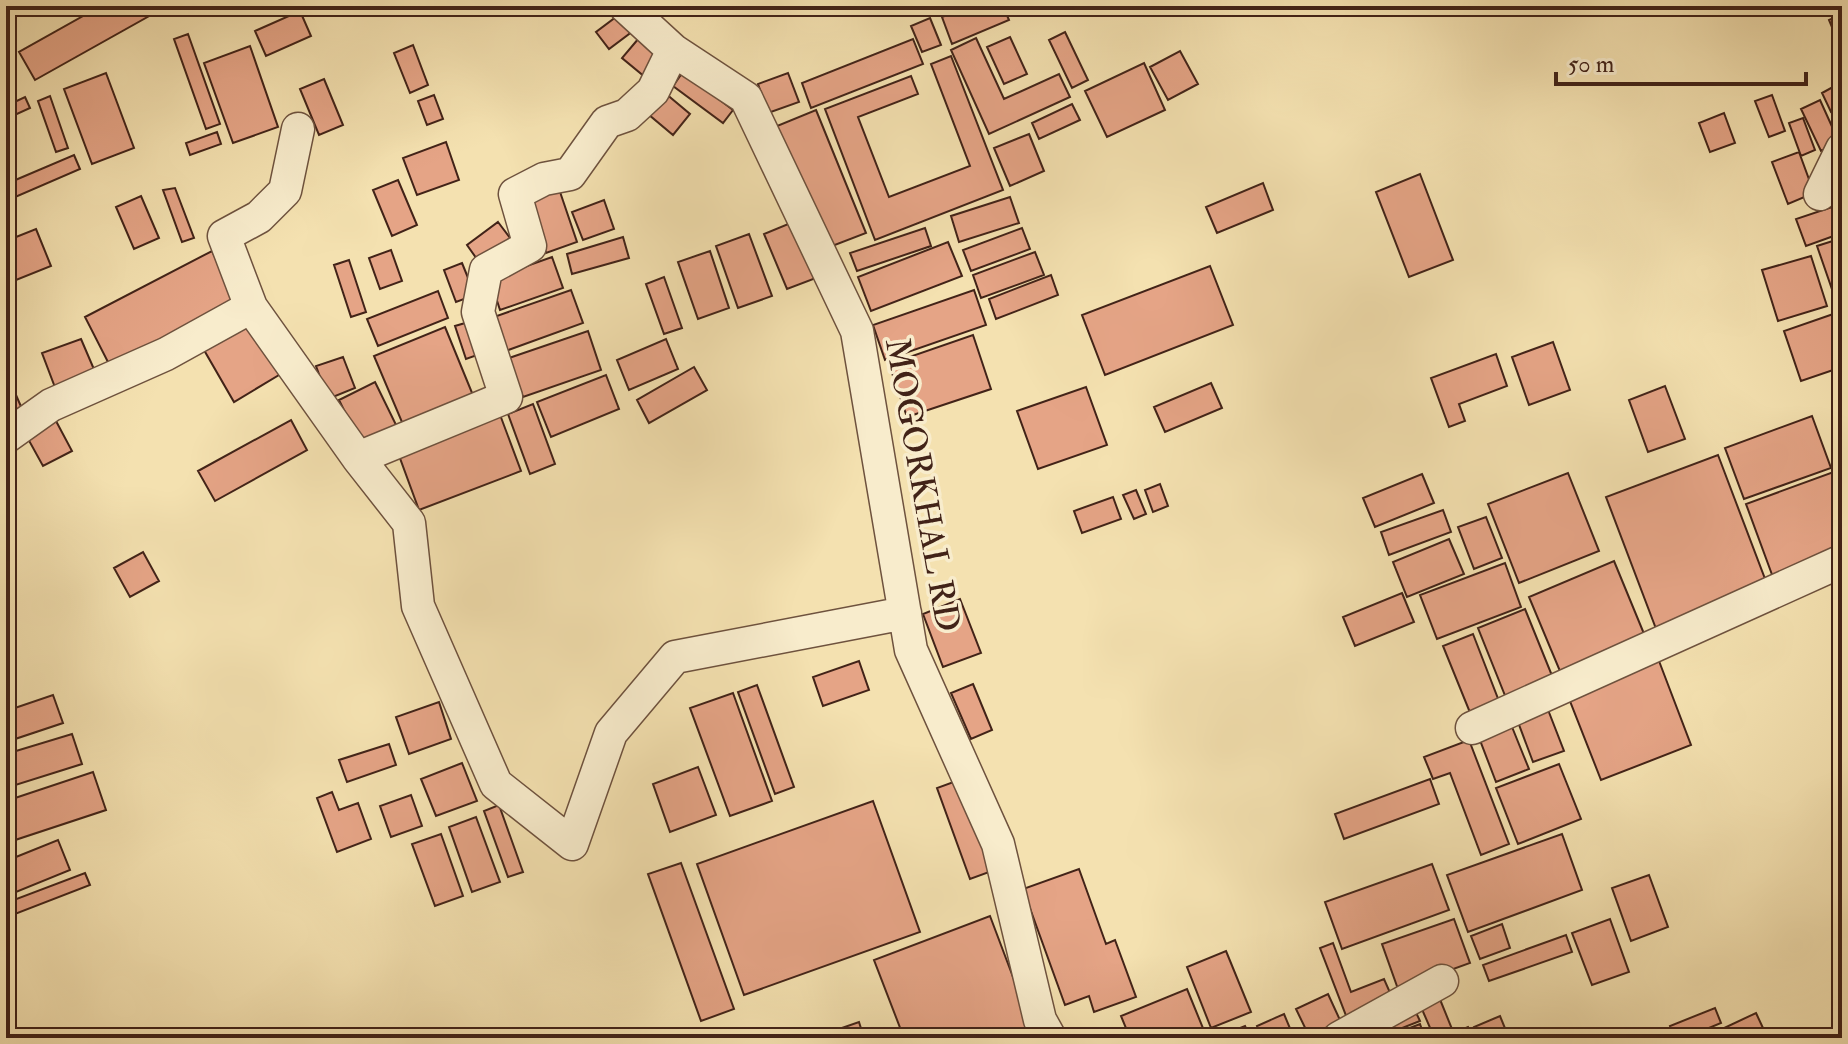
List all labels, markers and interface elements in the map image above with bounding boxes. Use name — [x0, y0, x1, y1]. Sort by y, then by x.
scale bar — [1556, 36, 1806, 86]
text: 50 m — [1568, 49, 1615, 80]
street label: MOGORKHAL RD — [875, 335, 969, 635]

